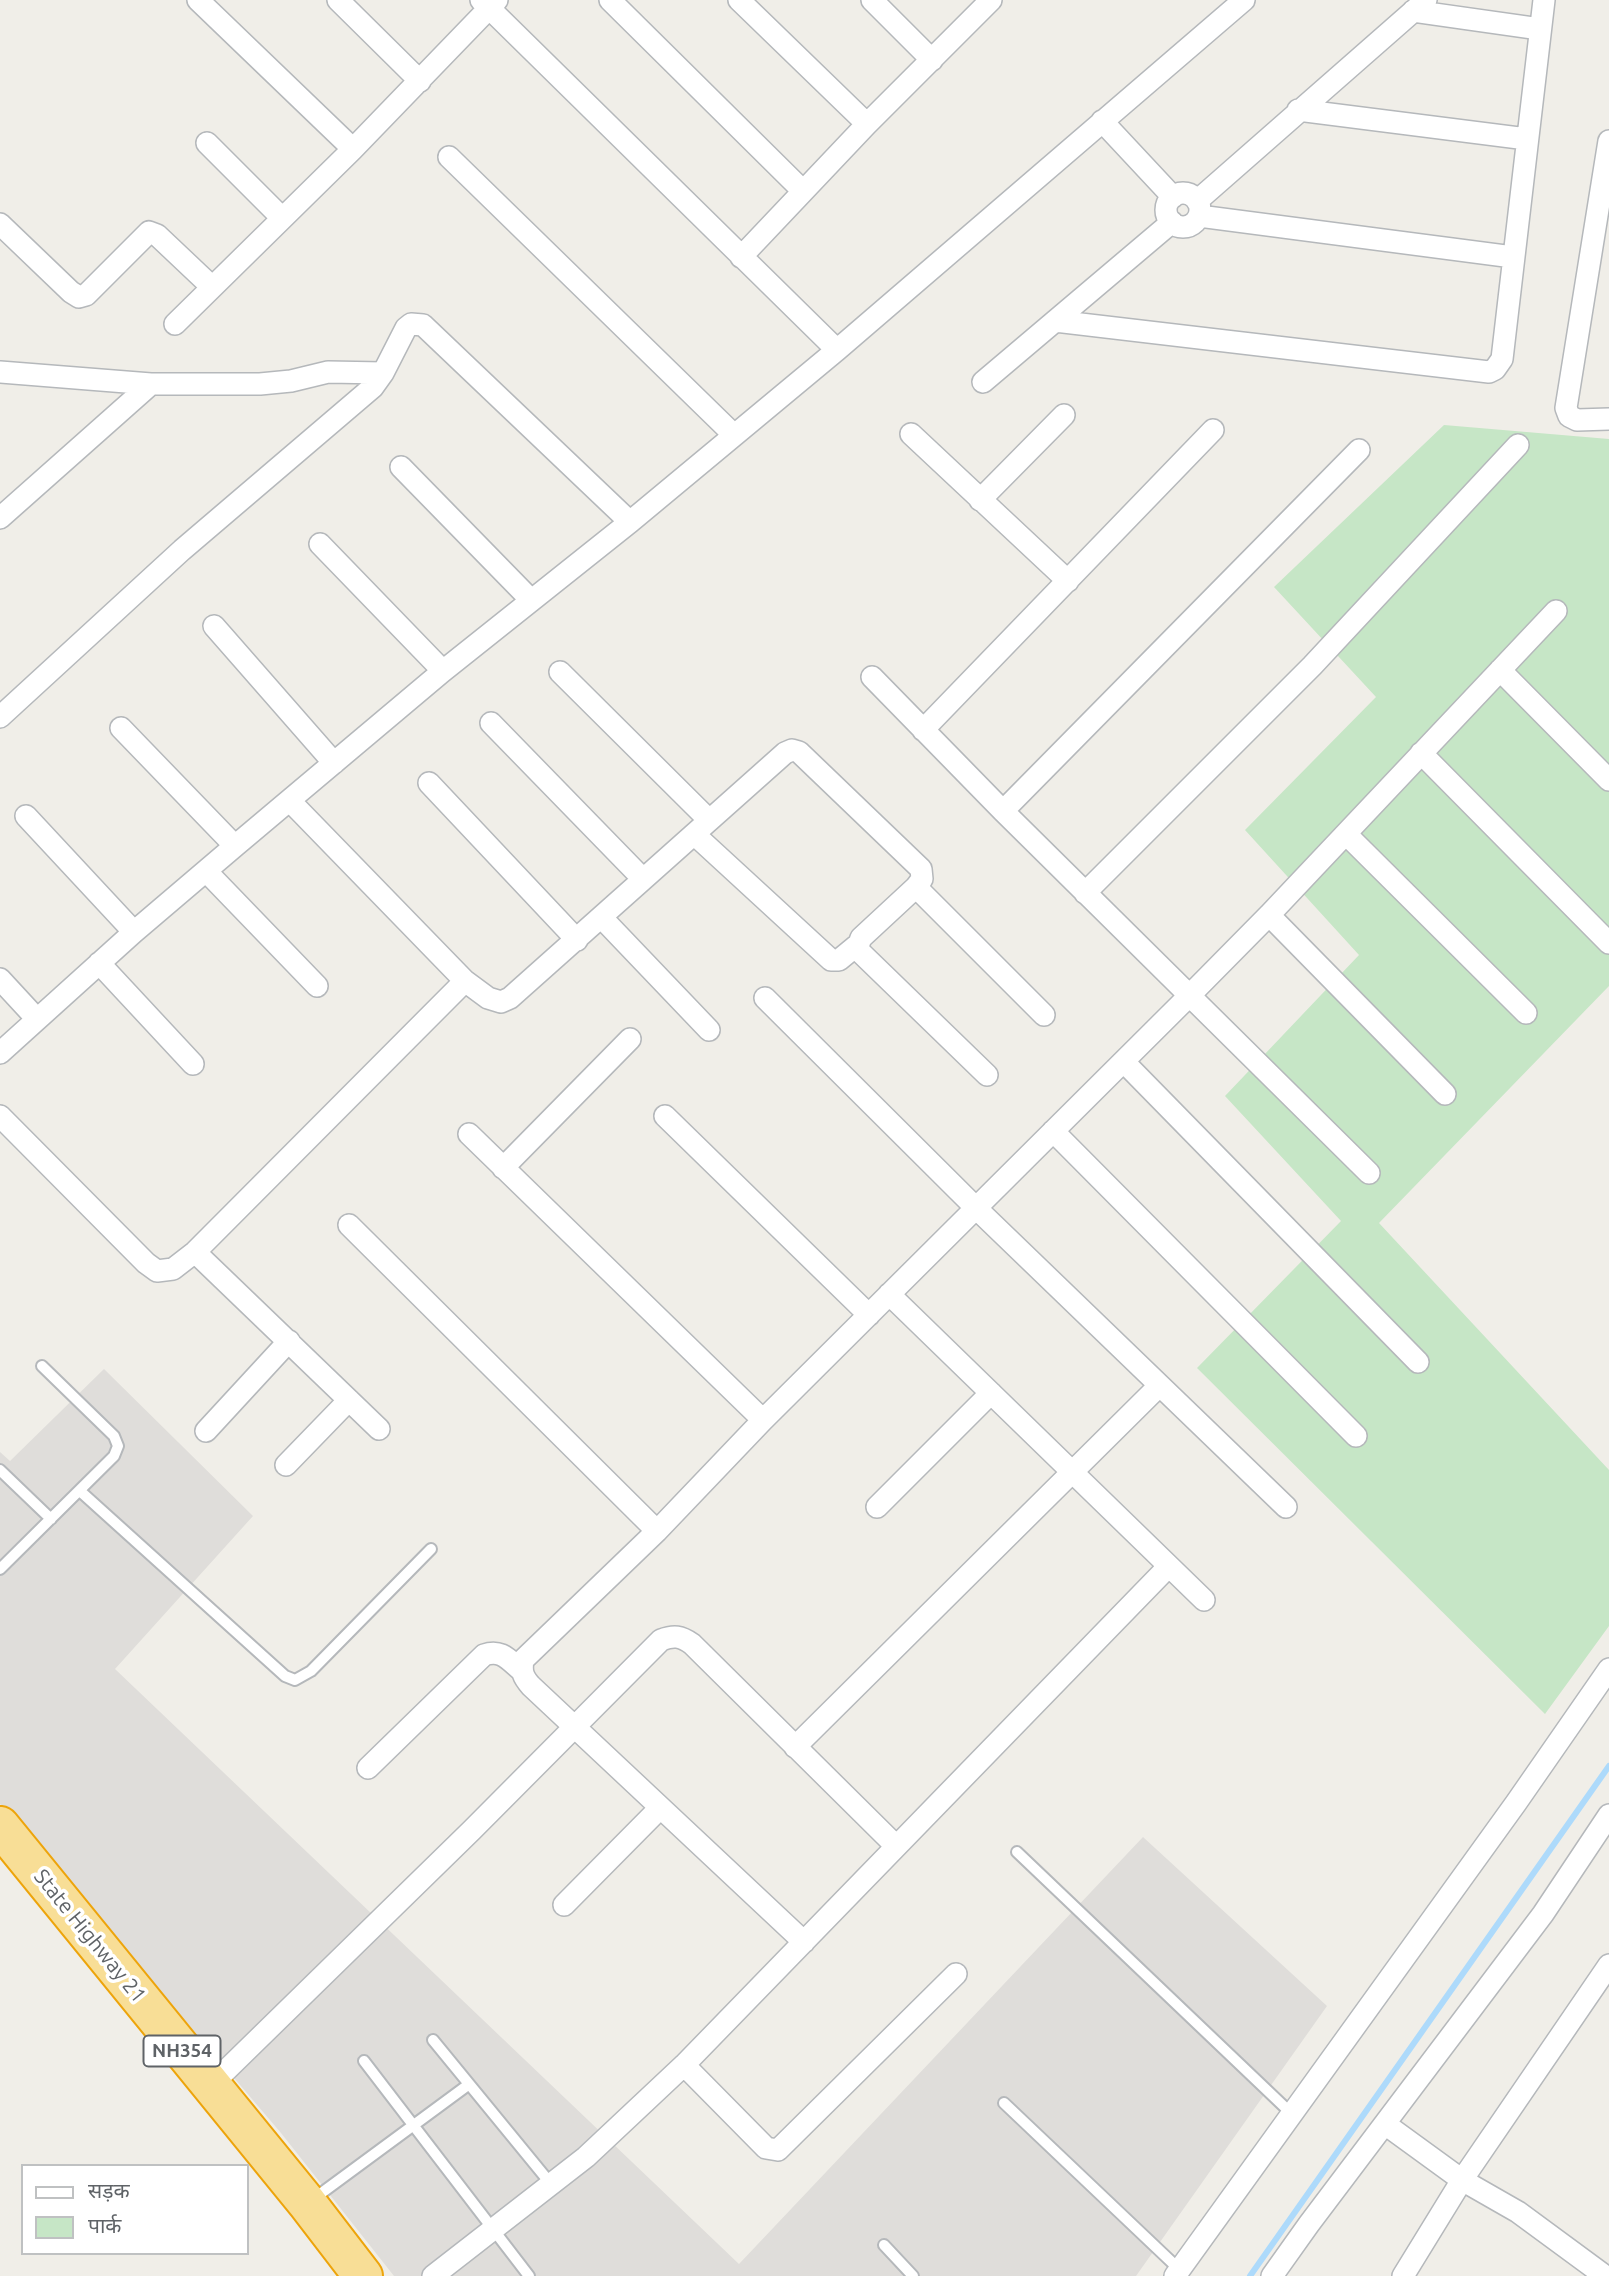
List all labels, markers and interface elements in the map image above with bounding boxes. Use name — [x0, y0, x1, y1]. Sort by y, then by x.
street label: State Highway 21 — [29, 1864, 151, 2008]
road number: NH354 — [144, 2036, 220, 2066]
legend — [21, 2164, 248, 2255]
text: सड़क — [88, 2178, 130, 2202]
text: पार्क — [88, 2213, 122, 2237]

